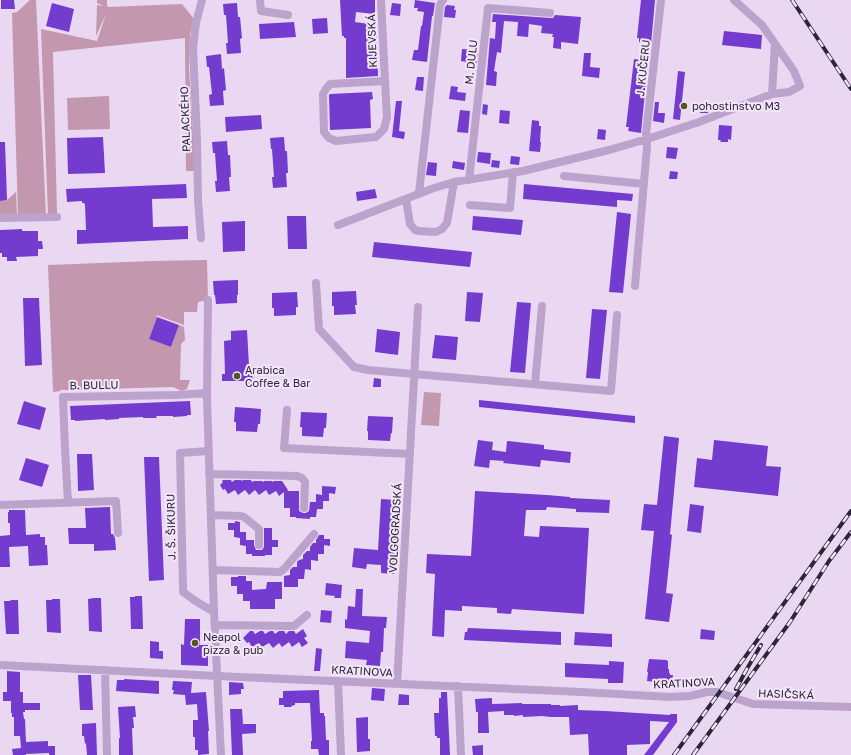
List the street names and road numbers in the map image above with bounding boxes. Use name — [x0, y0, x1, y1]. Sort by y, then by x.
street label: KIJEVSKÁ — [364, 13, 379, 68]
street label: M. DULU — [462, 39, 479, 85]
street label: J. KUČERU — [633, 39, 652, 97]
street label: PALACKÉHO — [177, 86, 192, 152]
street label: B. BULLU — [69, 378, 119, 391]
street label: VOLGOGRADSKÁ — [386, 482, 403, 573]
street label: J. Š. ŠIKURU — [163, 494, 178, 560]
street label: KRATINOVA — [331, 662, 394, 679]
street label: KRATINOVA — [653, 674, 716, 691]
street label: HASIČSKÁ — [758, 686, 815, 701]

